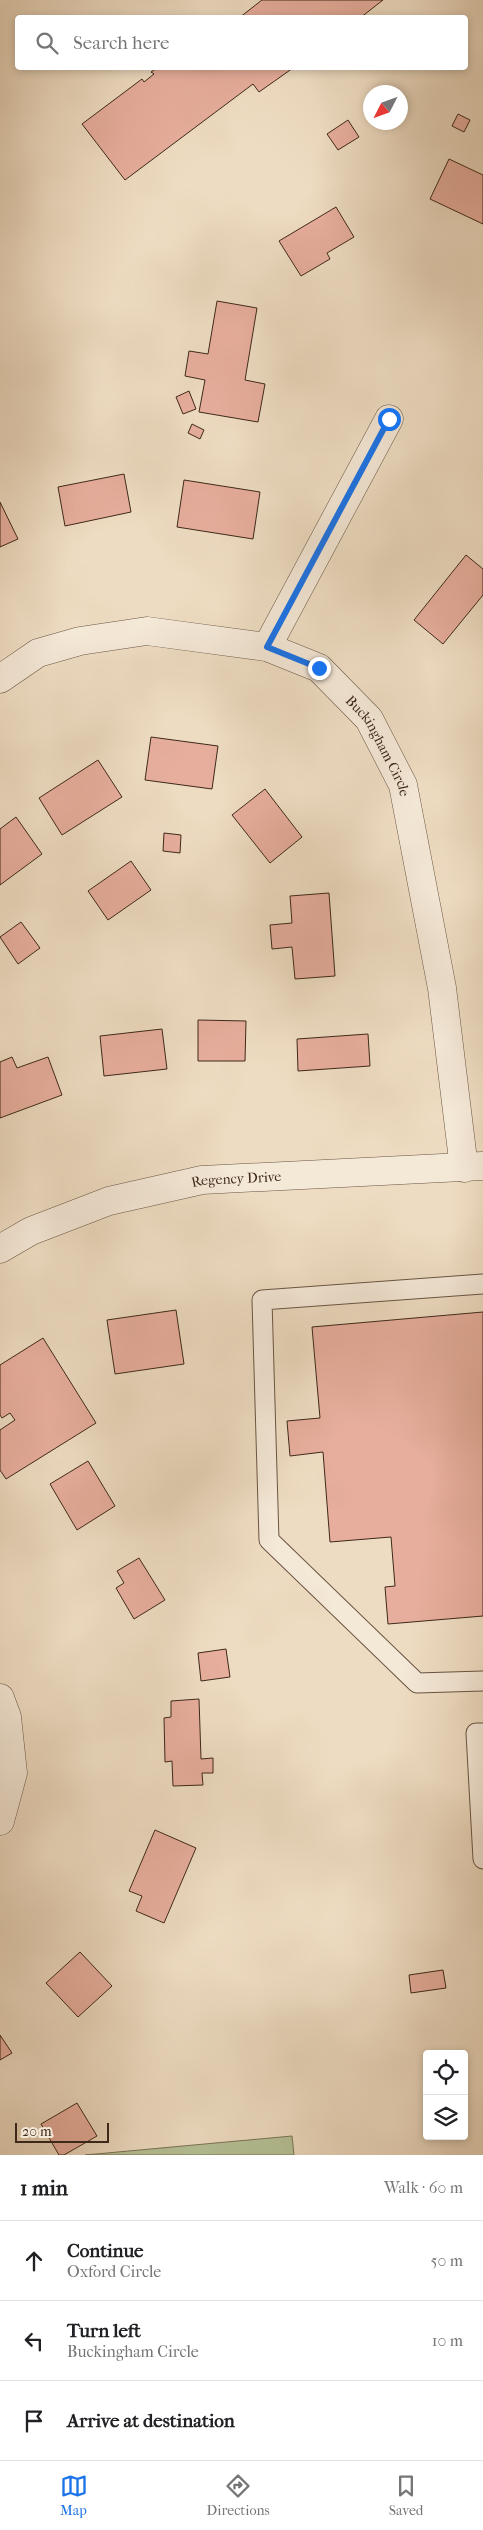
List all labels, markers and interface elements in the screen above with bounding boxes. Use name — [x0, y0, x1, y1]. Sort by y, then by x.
search box — [15, 15, 468, 70]
icon: search — [33, 29, 61, 57]
text: Search here — [73, 32, 169, 54]
north arrow — [363, 85, 408, 130]
route start — [378, 408, 401, 431]
route end — [308, 657, 331, 680]
street label: Buckingham Circle — [342, 692, 414, 798]
street label: Regency Drive — [190, 1168, 282, 1191]
map controls — [423, 2050, 468, 2140]
button: locate — [423, 2050, 468, 2095]
button: layers — [423, 2095, 468, 2140]
scale bar — [15, 2120, 109, 2143]
text: 20 m — [22, 2123, 52, 2140]
text: 1 min — [20, 2176, 68, 2200]
text: Walk · 60 m — [384, 2178, 463, 2197]
text: Continue — [67, 2240, 143, 2262]
icon: ahead — [20, 2247, 48, 2275]
text: 50 m — [431, 2251, 463, 2270]
text: Oxford Circle — [67, 2262, 161, 2281]
text: Turn left — [67, 2320, 141, 2342]
icon: left — [20, 2327, 48, 2355]
text: 10 m — [432, 2331, 463, 2350]
text: Buckingham Circle — [67, 2342, 199, 2361]
icon: arrive — [20, 2407, 48, 2435]
text: Arrive at destination — [67, 2410, 235, 2432]
tab: Map — [60, 2472, 88, 2519]
tab: Directions — [207, 2472, 270, 2519]
tab: Saved — [389, 2472, 423, 2519]

